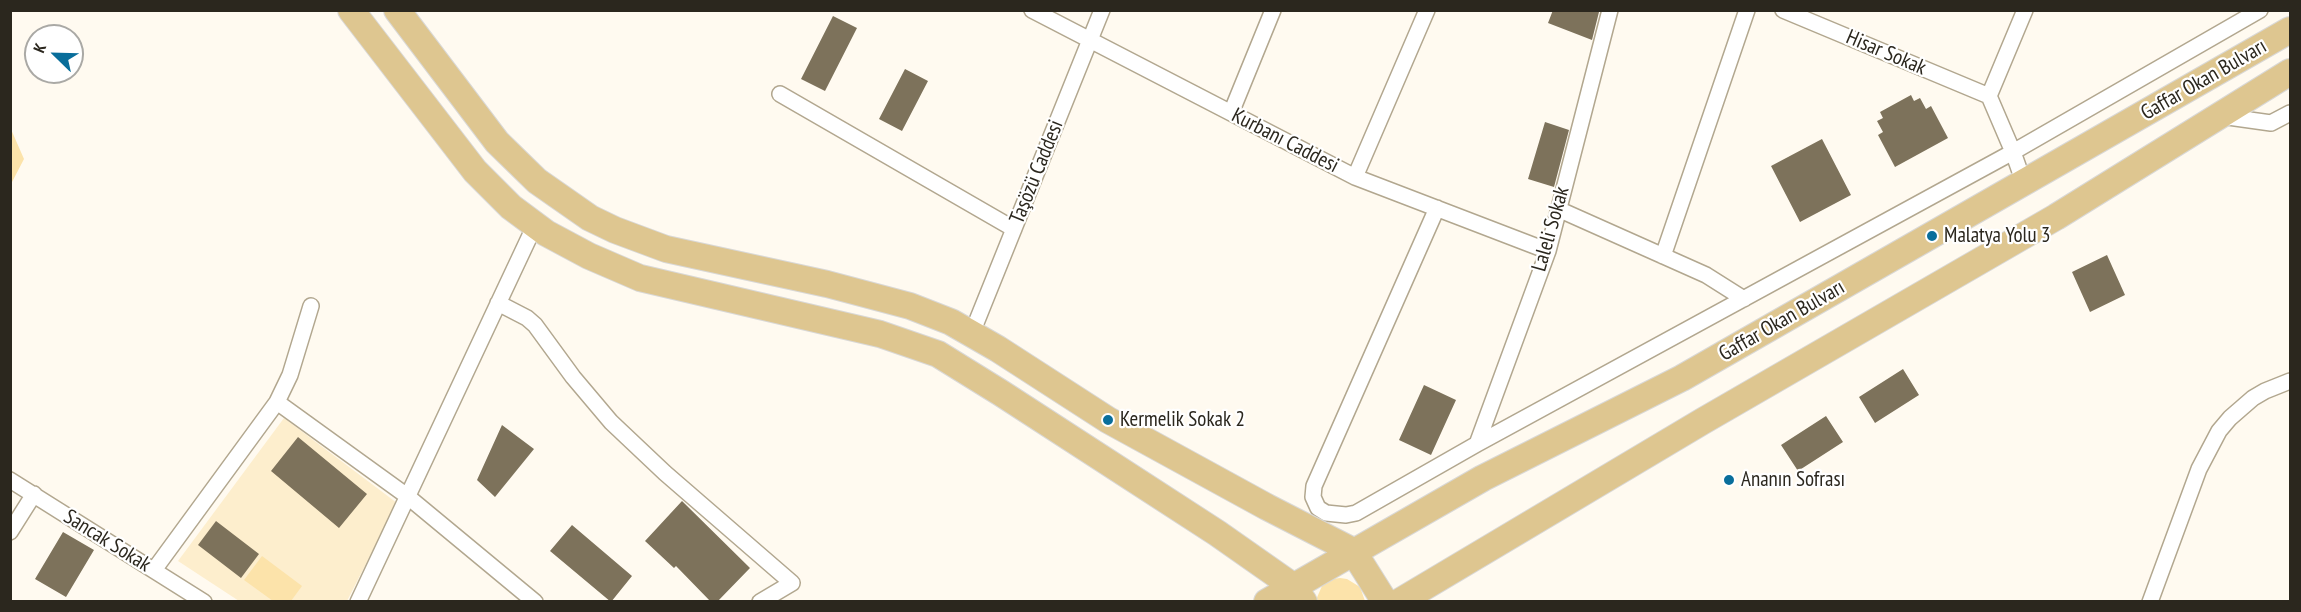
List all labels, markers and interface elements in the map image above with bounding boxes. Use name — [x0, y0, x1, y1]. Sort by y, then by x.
north arrow — [24, 24, 84, 84]
street label: Hisar Sokak — [1842, 25, 1930, 81]
street label: Gaffar Okan Bulvarı — [2137, 34, 2271, 126]
text: K — [28, 40, 50, 55]
street label: Kurbanı Caddesi — [1227, 103, 1343, 179]
street label: Taşözü Caddesi — [1005, 117, 1069, 227]
street label: Laleli Sokak — [1527, 184, 1575, 274]
place label: Malatya Yolu 3 — [1944, 223, 2050, 249]
marker: Malatya Yolu 3 — [1925, 229, 1939, 243]
street label: Gaffar Okan Bulvarı — [1715, 275, 1849, 367]
place label: Kermelik Sokak 2 — [1120, 407, 1245, 433]
marker: Kermelik Sokak 2 — [1101, 413, 1115, 427]
place label: Ananın Sofrası — [1741, 467, 1845, 493]
marker: Ananın Sofrası — [1722, 473, 1736, 487]
street label: Sancak Sokak — [59, 504, 155, 578]

